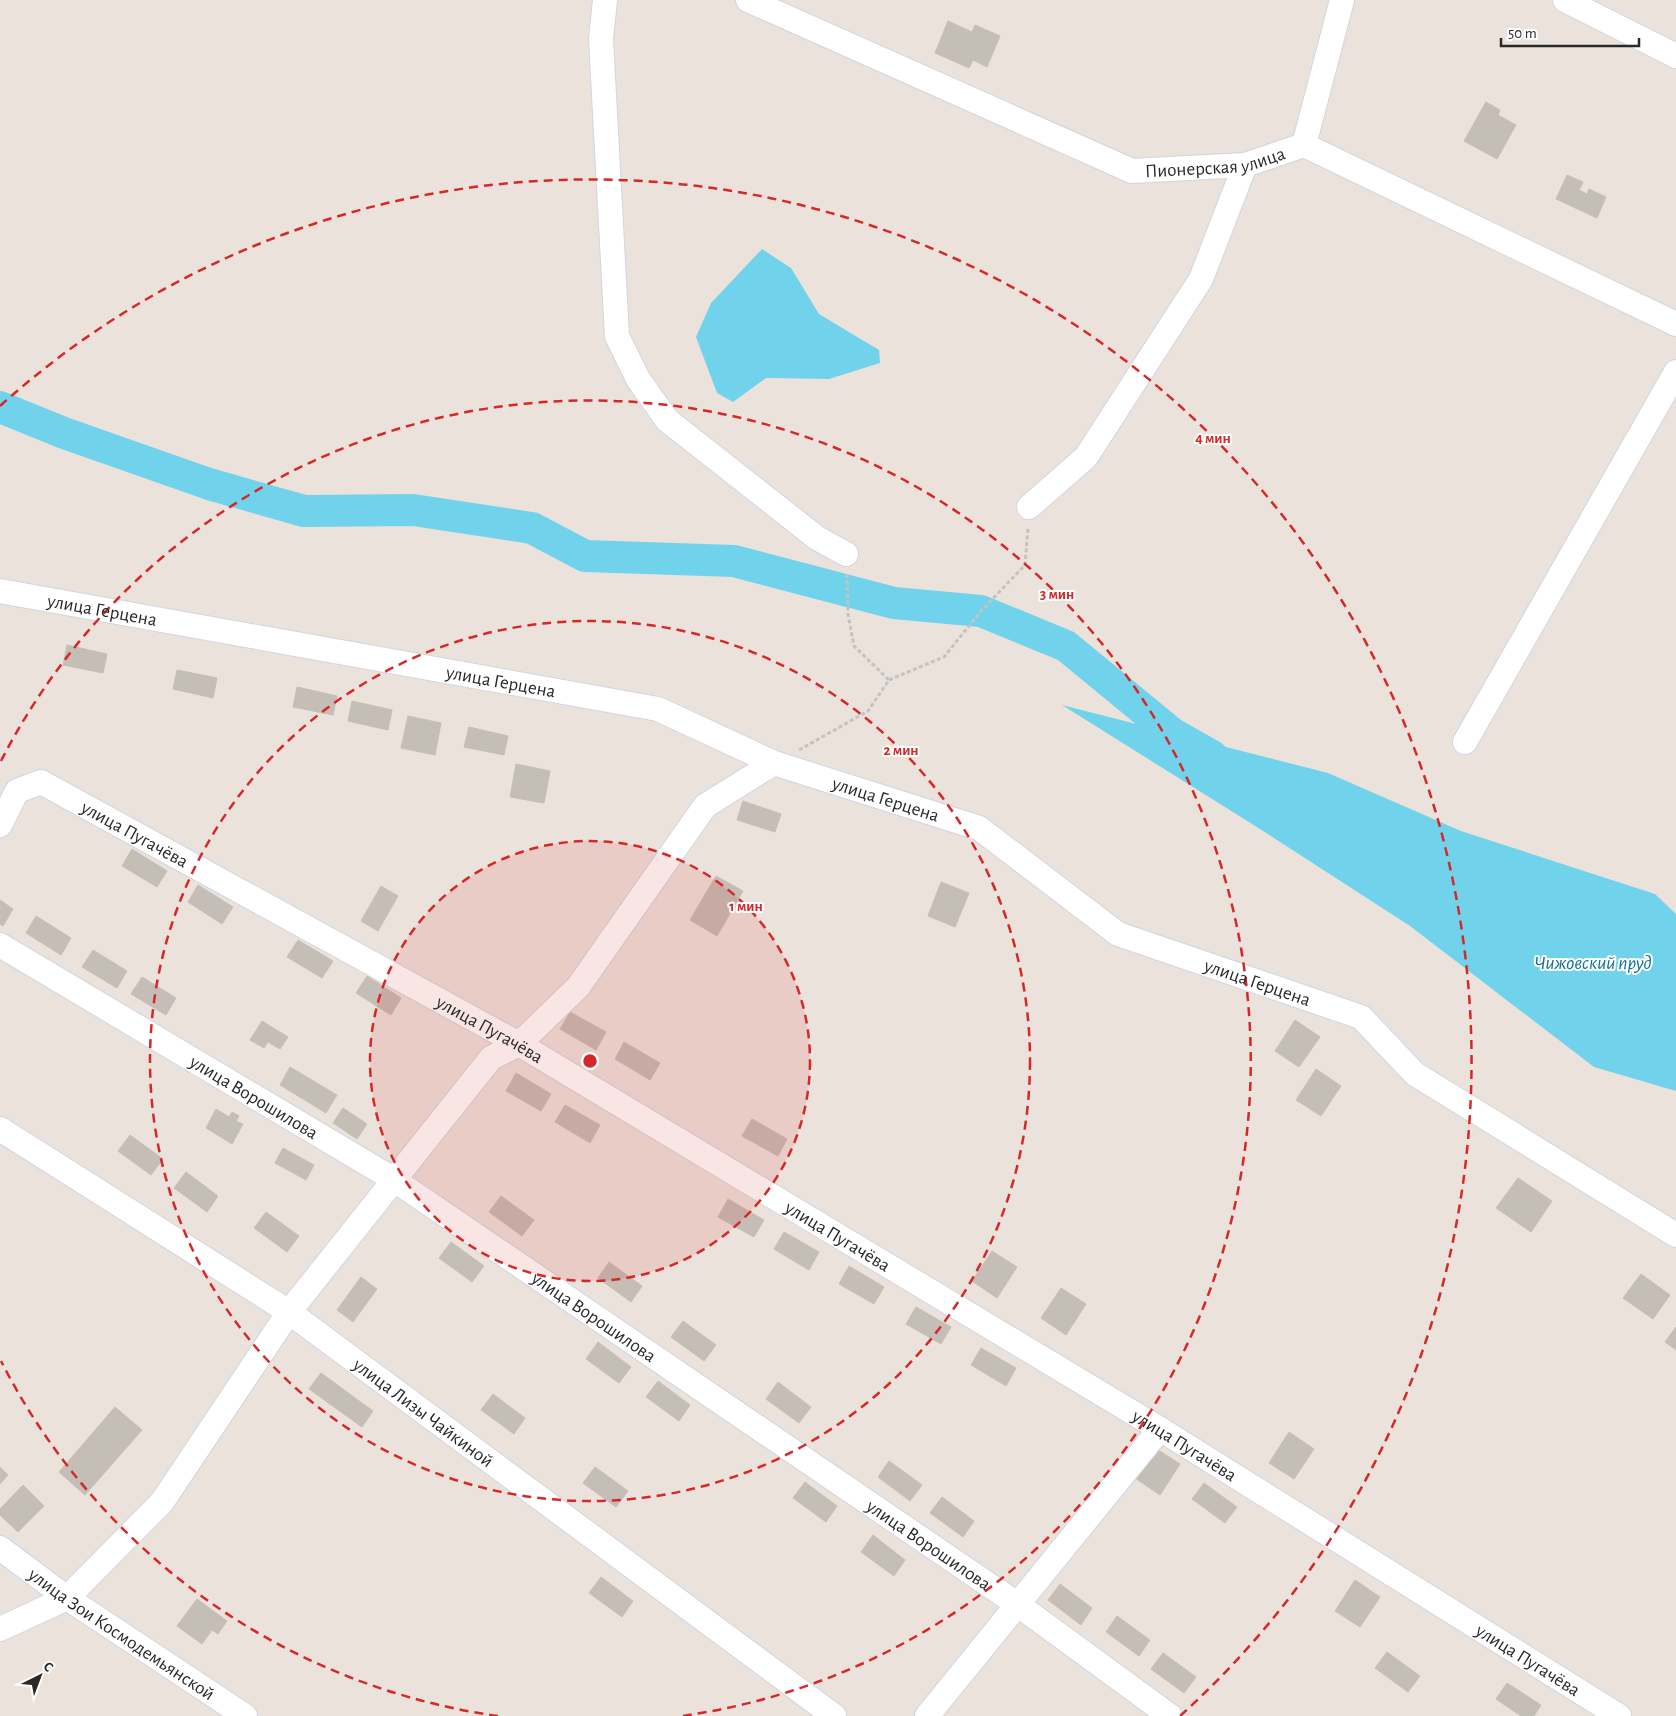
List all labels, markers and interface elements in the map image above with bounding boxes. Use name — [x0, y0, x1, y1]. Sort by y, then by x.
scale bar — [1501, 15, 1638, 47]
text: 50 m — [1508, 26, 1537, 41]
street label: Пионерская улица — [1144, 144, 1288, 181]
text: 4 мин — [1195, 431, 1231, 446]
text: 3 мин — [1040, 587, 1074, 602]
street label: улица Герцена — [45, 592, 159, 630]
street label: улица Герцена — [444, 663, 557, 702]
text: 2 мин — [883, 743, 919, 758]
street label: улица Герцена — [829, 774, 942, 826]
street label: улица Пугачёва — [77, 798, 191, 872]
text: 1 мин — [729, 899, 763, 914]
water label: Чижовский пруд — [1534, 953, 1652, 973]
street label: улица Герцена — [1201, 956, 1313, 1010]
street label: улица Пугачёва — [432, 992, 546, 1067]
street label: улица Ворошилова — [185, 1052, 321, 1143]
centre of rings — [581, 1052, 599, 1070]
street label: улица Пугачёва — [781, 1198, 893, 1276]
street label: улица Ворошилова — [527, 1268, 659, 1366]
street label: улица Лизы Чайкиной — [349, 1355, 497, 1471]
street label: улица Пугачёва — [1128, 1406, 1240, 1486]
street label: улица Ворошилова — [862, 1496, 994, 1594]
street label: улица Зои Космодемьянской — [24, 1564, 218, 1704]
street label: улица Пугачёва — [1471, 1621, 1583, 1700]
north arrow — [15, 1651, 65, 1701]
text: С — [40, 1659, 56, 1675]

